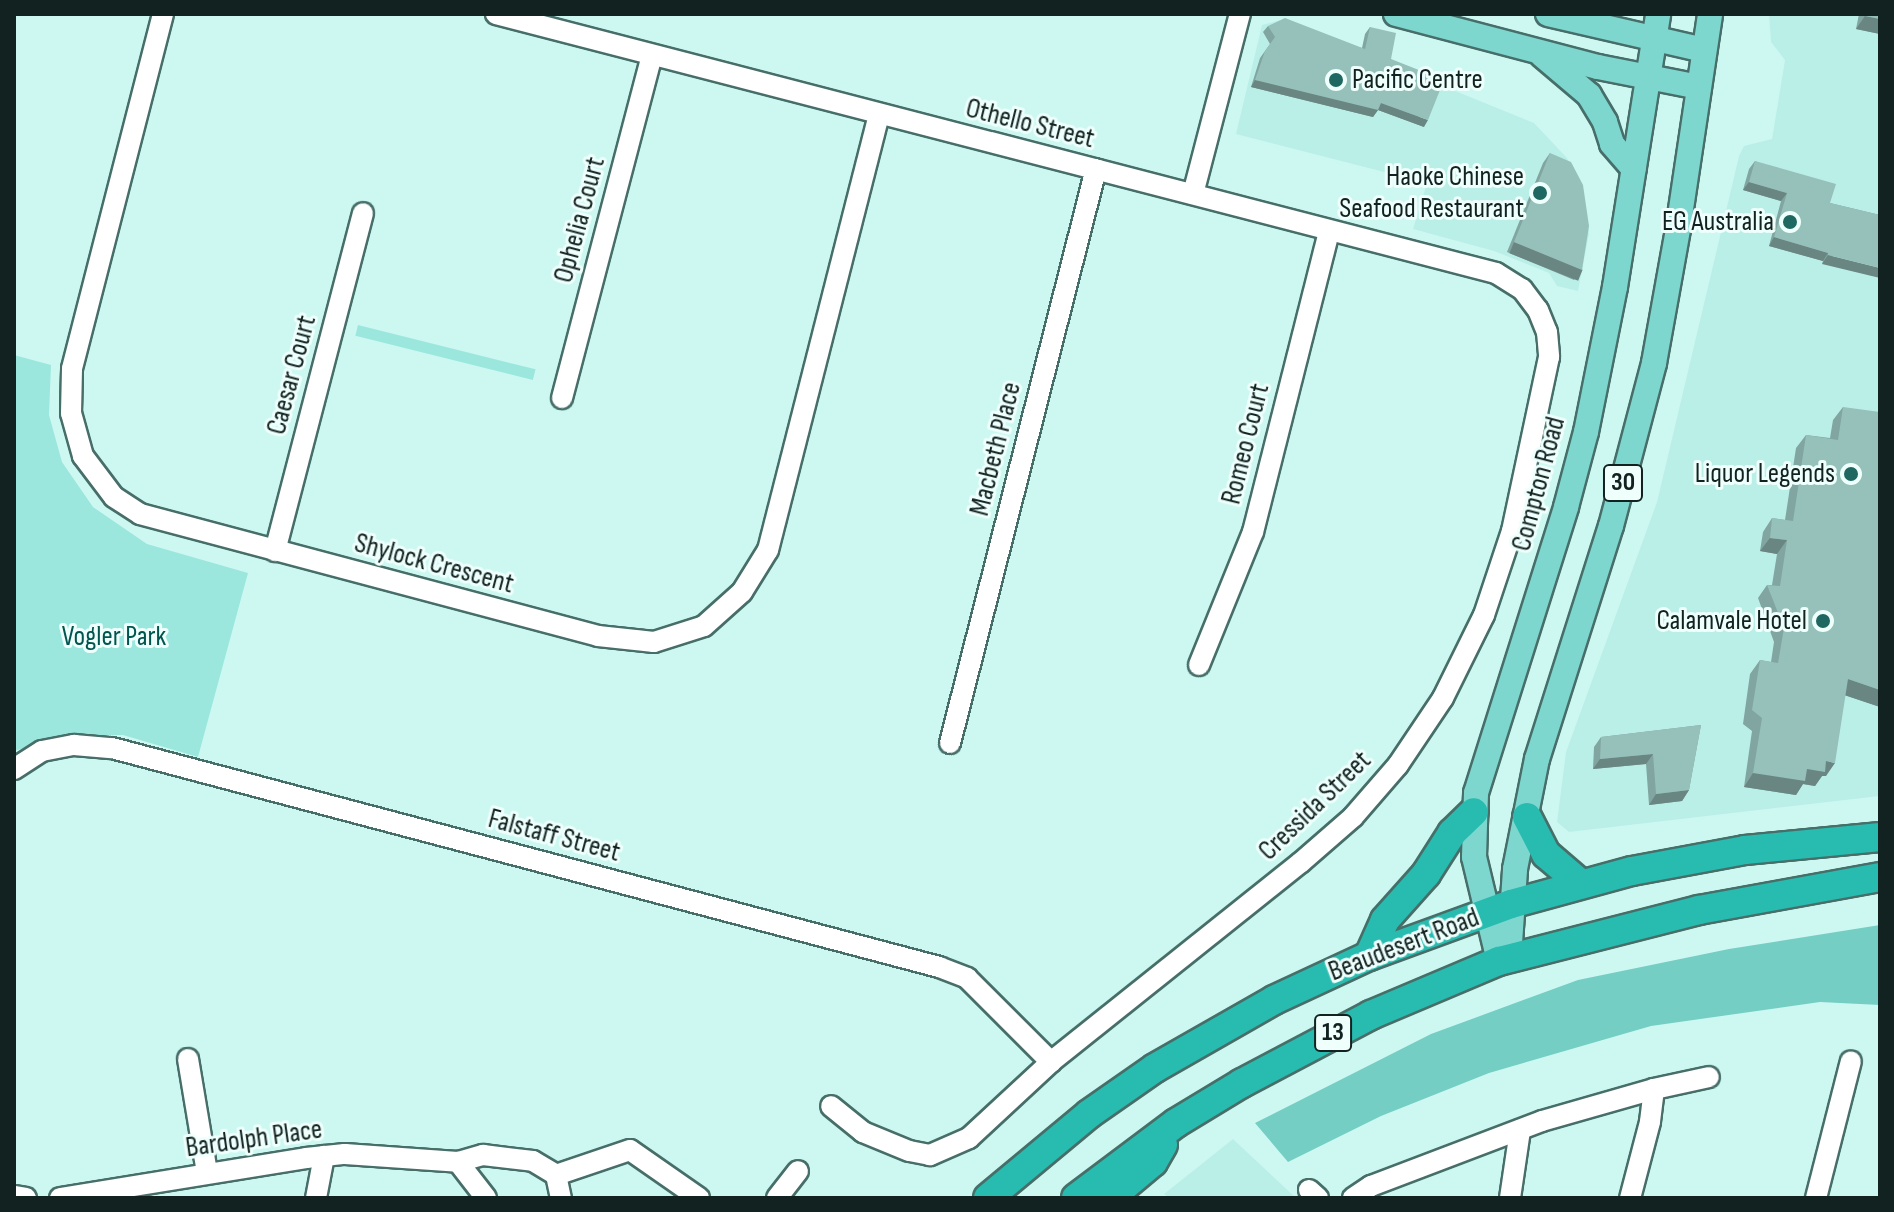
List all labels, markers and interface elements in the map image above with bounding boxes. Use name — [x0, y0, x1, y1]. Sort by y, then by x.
place label: Pacific Centre — [1352, 63, 1483, 97]
marker: Pacific Centre — [1327, 71, 1345, 89]
street label: Othello Street — [962, 92, 1098, 156]
street label: Ophelia Court — [547, 154, 613, 286]
place label: Haoke Chinese Seafood Restaurant — [1339, 160, 1524, 226]
marker: Haoke Chinese Seafood Restaurant — [1531, 184, 1549, 202]
place label: EG Australia — [1662, 205, 1774, 239]
marker: EG Australia — [1781, 213, 1799, 231]
street label: Caesar Court — [260, 312, 324, 438]
street label: Macbeth Place — [963, 379, 1029, 519]
street label: Romeo Court — [1215, 380, 1277, 508]
street label: Compton Road — [1505, 413, 1573, 555]
place label: Liquor Legends — [1695, 457, 1835, 491]
road number: 30 — [1601, 461, 1645, 505]
marker: Liquor Legends — [1842, 465, 1860, 483]
street label: Shylock Crescent — [351, 527, 517, 601]
place label: Calamvale Hotel — [1657, 604, 1807, 638]
marker: Calamvale Hotel — [1814, 612, 1832, 630]
park label: Vogler Park — [62, 620, 166, 654]
street label: Cressida Street — [1252, 744, 1378, 868]
street label: Falstaff Street — [484, 802, 624, 870]
street label: Beaudesert Road — [1324, 901, 1484, 989]
road number: 13 — [1313, 1011, 1353, 1055]
street label: Bardolph Place — [184, 1113, 324, 1165]

